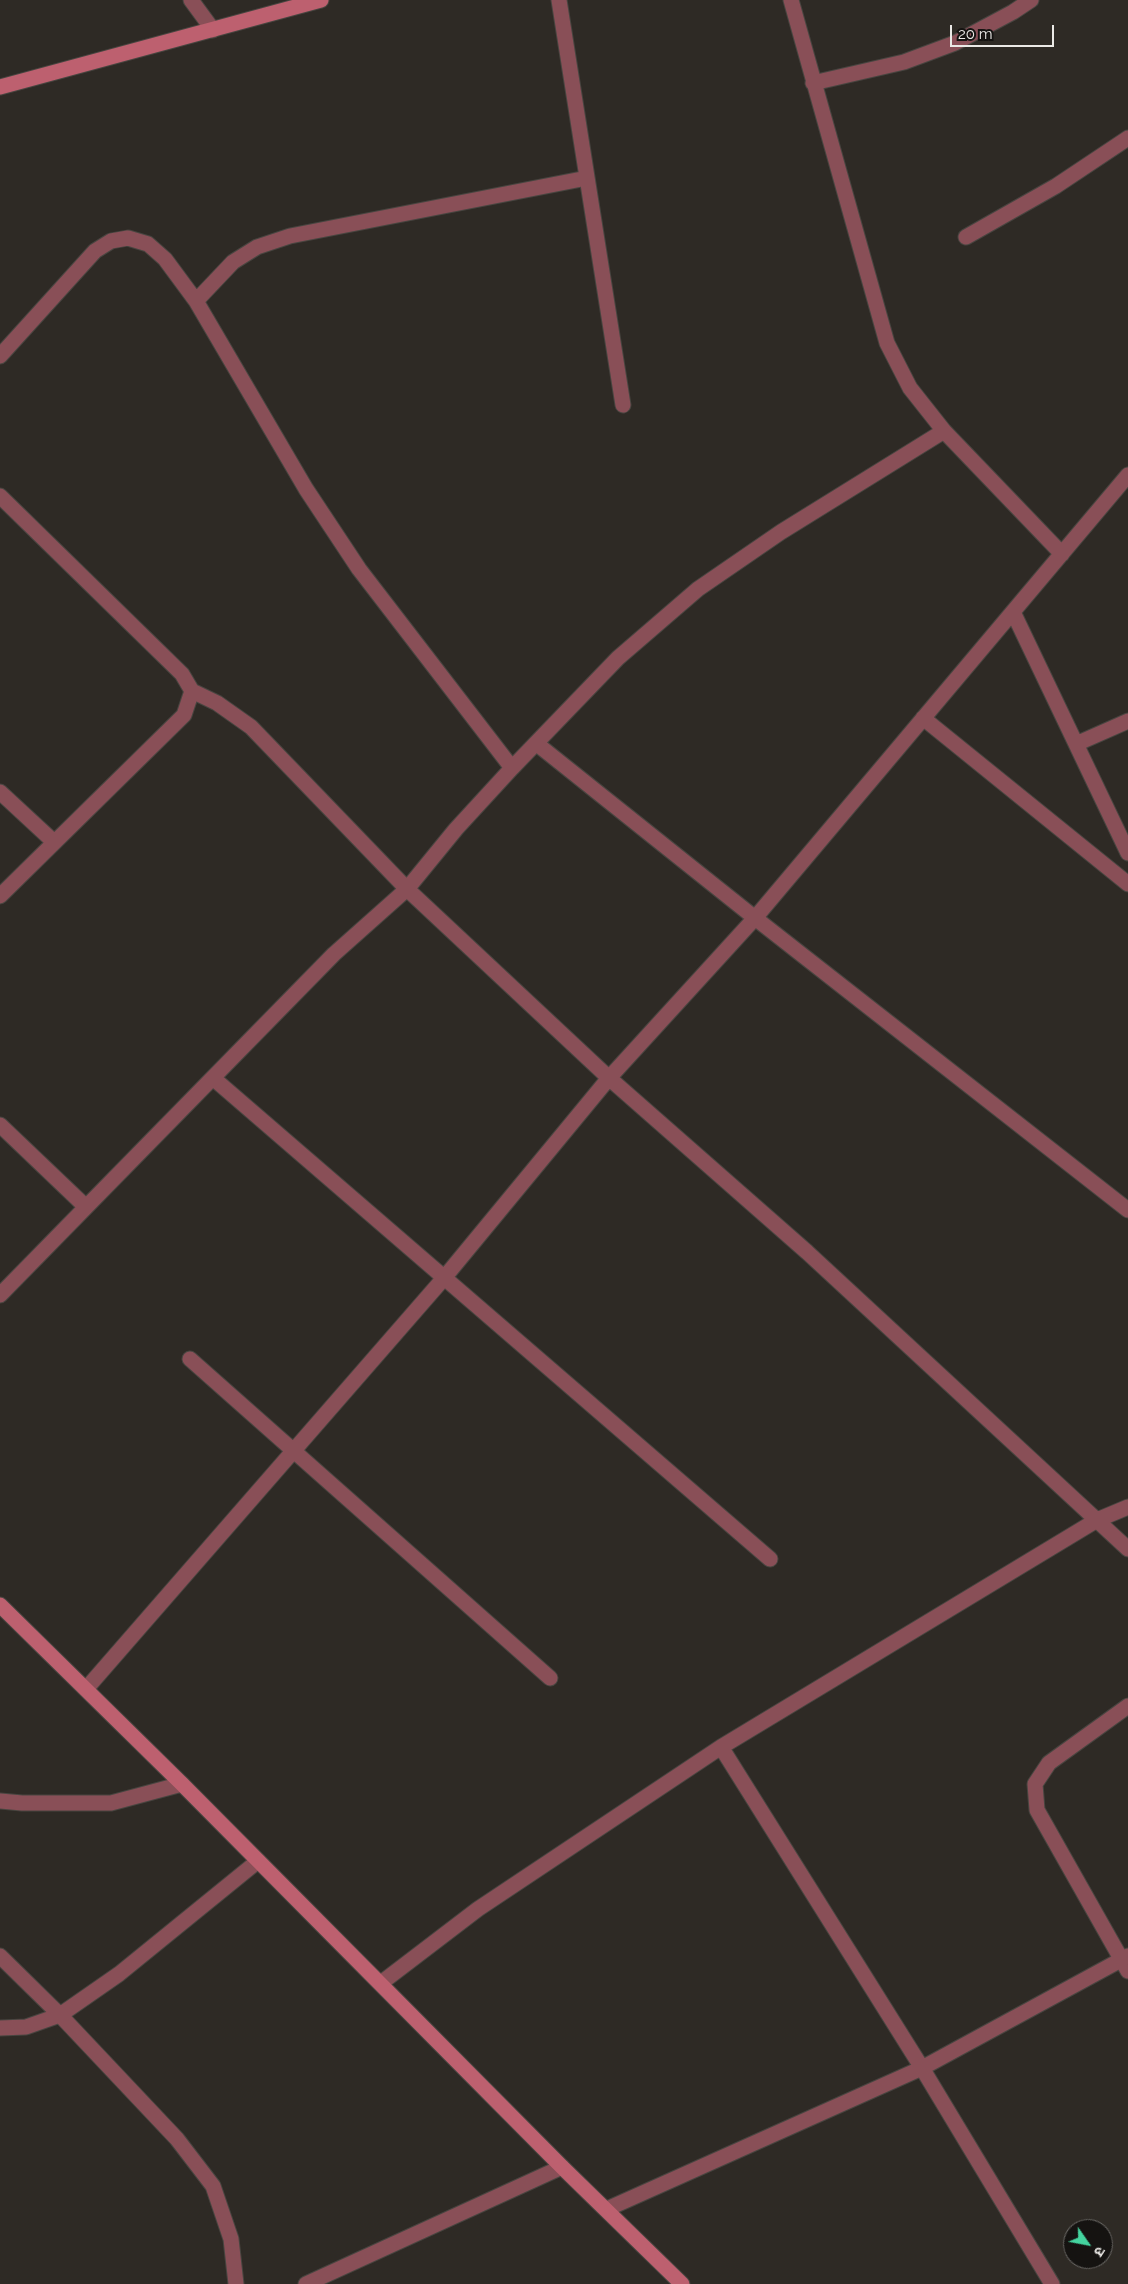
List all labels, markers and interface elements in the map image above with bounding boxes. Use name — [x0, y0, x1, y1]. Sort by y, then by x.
scale bar — [953, 15, 1057, 47]
text: 20 m — [958, 25, 993, 43]
north arrow — [1063, 2219, 1113, 2269]
text: उ — [1091, 2244, 1109, 2259]

